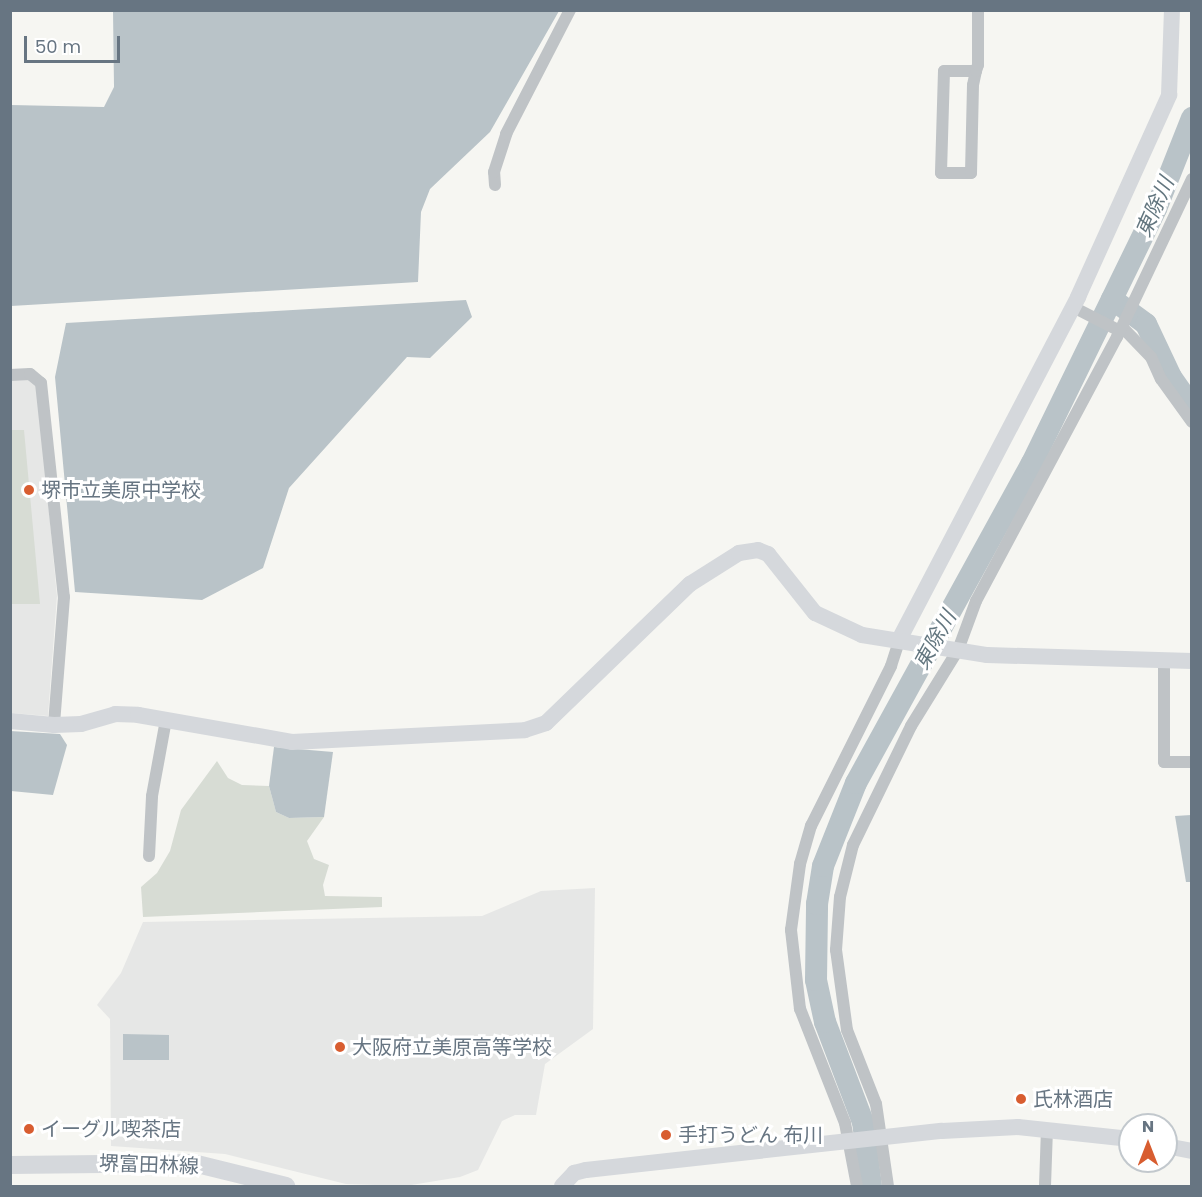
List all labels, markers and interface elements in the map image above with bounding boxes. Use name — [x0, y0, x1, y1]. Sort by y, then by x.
scale bar — [27, 24, 123, 62]
text: 50 m — [35, 34, 81, 59]
water label: 東除川 — [1131, 173, 1179, 241]
place label: 堺市立美原中学校 — [41, 478, 201, 502]
marker: 堺市立美原中学校 — [22, 483, 36, 497]
water label: 東除川 — [909, 606, 961, 674]
place label: 大阪府立美原高等学校 — [352, 1035, 552, 1059]
marker: 大阪府立美原高等学校 — [333, 1040, 347, 1054]
place label: 氏林酒店 — [1033, 1087, 1113, 1111]
marker: 氏林酒店 — [1014, 1092, 1028, 1106]
north arrow — [1118, 1113, 1178, 1173]
text: N — [1142, 1115, 1154, 1138]
place label: イーグル喫茶店 — [41, 1117, 181, 1141]
marker: イーグル喫茶店 — [22, 1122, 36, 1136]
place label: 手打うどん 布川 — [678, 1123, 823, 1147]
marker: 手打うどん 布川 — [659, 1128, 673, 1142]
street label: 堺富田林線 — [99, 1151, 199, 1179]

